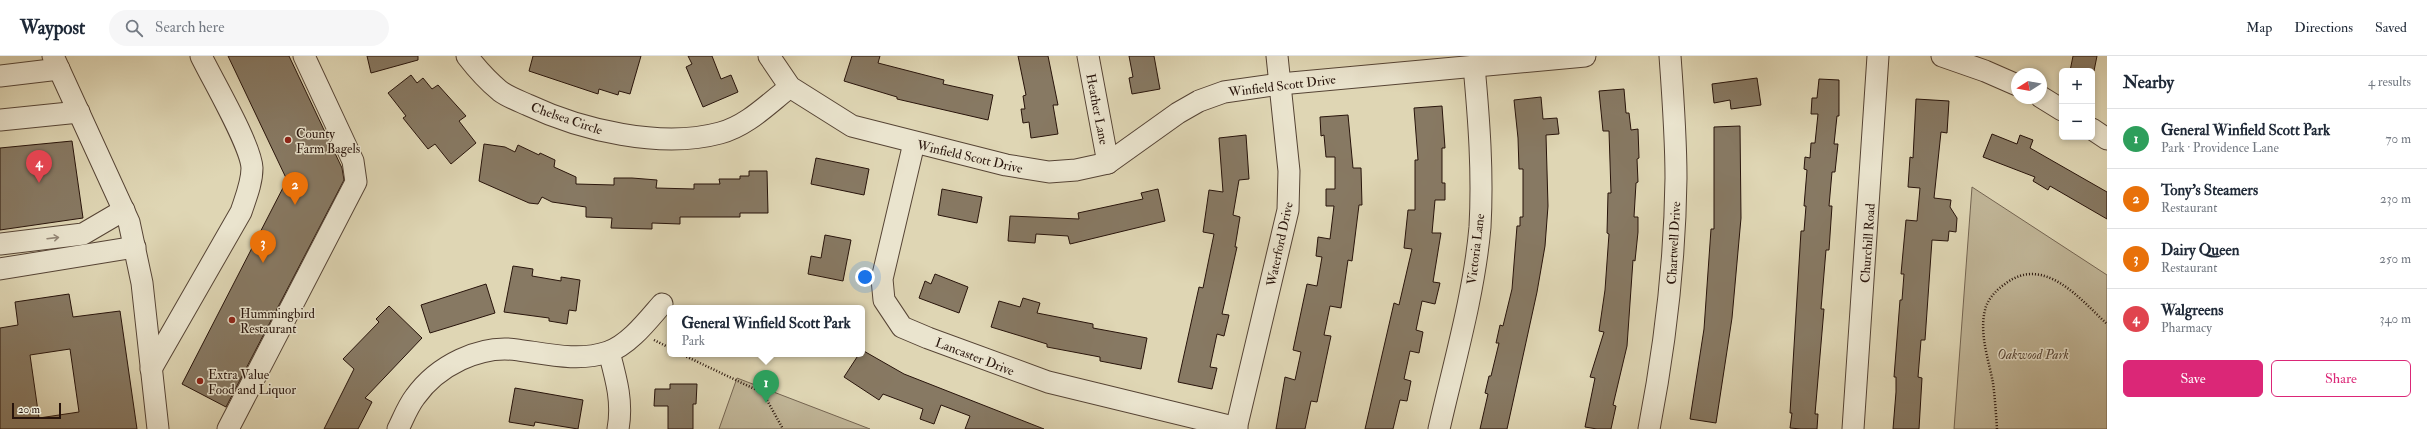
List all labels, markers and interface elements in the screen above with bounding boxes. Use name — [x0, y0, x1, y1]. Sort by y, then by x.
search box — [109, 10, 389, 46]
text: Waypost — [20, 16, 85, 40]
icon: search — [123, 17, 145, 39]
text: Search here — [155, 18, 224, 37]
text: Map — [2246, 19, 2272, 36]
text: Directions — [2294, 19, 2353, 36]
text: Saved — [2375, 19, 2407, 36]
north arrow — [2011, 68, 2047, 104]
map controls — [2059, 68, 2095, 140]
button: + — [2059, 68, 2095, 104]
street label: Winfield Scott Drive — [1227, 71, 1337, 101]
street label: Heather Lane — [1082, 72, 1112, 147]
text: Nearby — [2123, 72, 2174, 93]
text: 4 results — [2368, 74, 2411, 90]
street label: Chelsea Circle — [529, 99, 605, 139]
button: − — [2059, 104, 2095, 140]
text: General Winfield Scott Park — [2161, 121, 2330, 140]
place label: County Farm Bagels — [296, 126, 361, 157]
text: 1 — [2134, 131, 2138, 147]
text: 70 m — [2386, 131, 2411, 147]
marker: County Farm Bagels — [283, 135, 293, 145]
street label: Winfield Scott Drive — [914, 137, 1025, 177]
text: Park · Providence Lane — [2161, 140, 2279, 156]
pin: 4 — [26, 150, 52, 183]
pin: 2 — [282, 172, 308, 205]
text: Tony's Steamers — [2161, 181, 2258, 200]
text: 2 — [2133, 191, 2139, 207]
text: 230 m — [2380, 191, 2411, 207]
street label: Waterford Drive — [1263, 200, 1297, 289]
street label: Chartwell Drive — [1664, 200, 1684, 285]
text: Restaurant — [2161, 200, 2217, 216]
street label: Churchill Road — [1857, 202, 1879, 283]
street label: Victoria Lane — [1464, 212, 1488, 286]
pin: 3 — [250, 230, 276, 263]
one-way arrow — [46, 234, 59, 242]
text: Dairy Queen — [2161, 241, 2239, 260]
text: 3 — [2134, 251, 2139, 267]
text: 250 m — [2379, 251, 2411, 267]
text: Restaurant — [2161, 260, 2217, 276]
your location — [855, 267, 875, 287]
text: Walgreens — [2161, 301, 2223, 320]
popup — [667, 305, 865, 357]
place label: Hummingbird Restaurant — [240, 306, 316, 337]
text: 4 — [2132, 311, 2140, 327]
text: 340 m — [2380, 311, 2411, 327]
text: General Winfield Scott Park — [681, 314, 851, 333]
marker: Hummingbird Restaurant — [227, 315, 237, 325]
text: Pharmacy — [2161, 320, 2212, 336]
text: Park — [681, 333, 705, 349]
street label: Lancaster Drive — [933, 335, 1017, 380]
park label: Oakwood Park — [1997, 347, 2069, 363]
button: Save — [2123, 360, 2263, 397]
button: Share — [2271, 360, 2411, 397]
place label: Extra Value Food and Liquor — [208, 367, 296, 398]
pin: 1 — [753, 370, 779, 403]
marker: Extra Value Food and Liquor — [195, 376, 205, 386]
scale bar — [12, 401, 61, 420]
text: 20 m — [18, 403, 40, 416]

